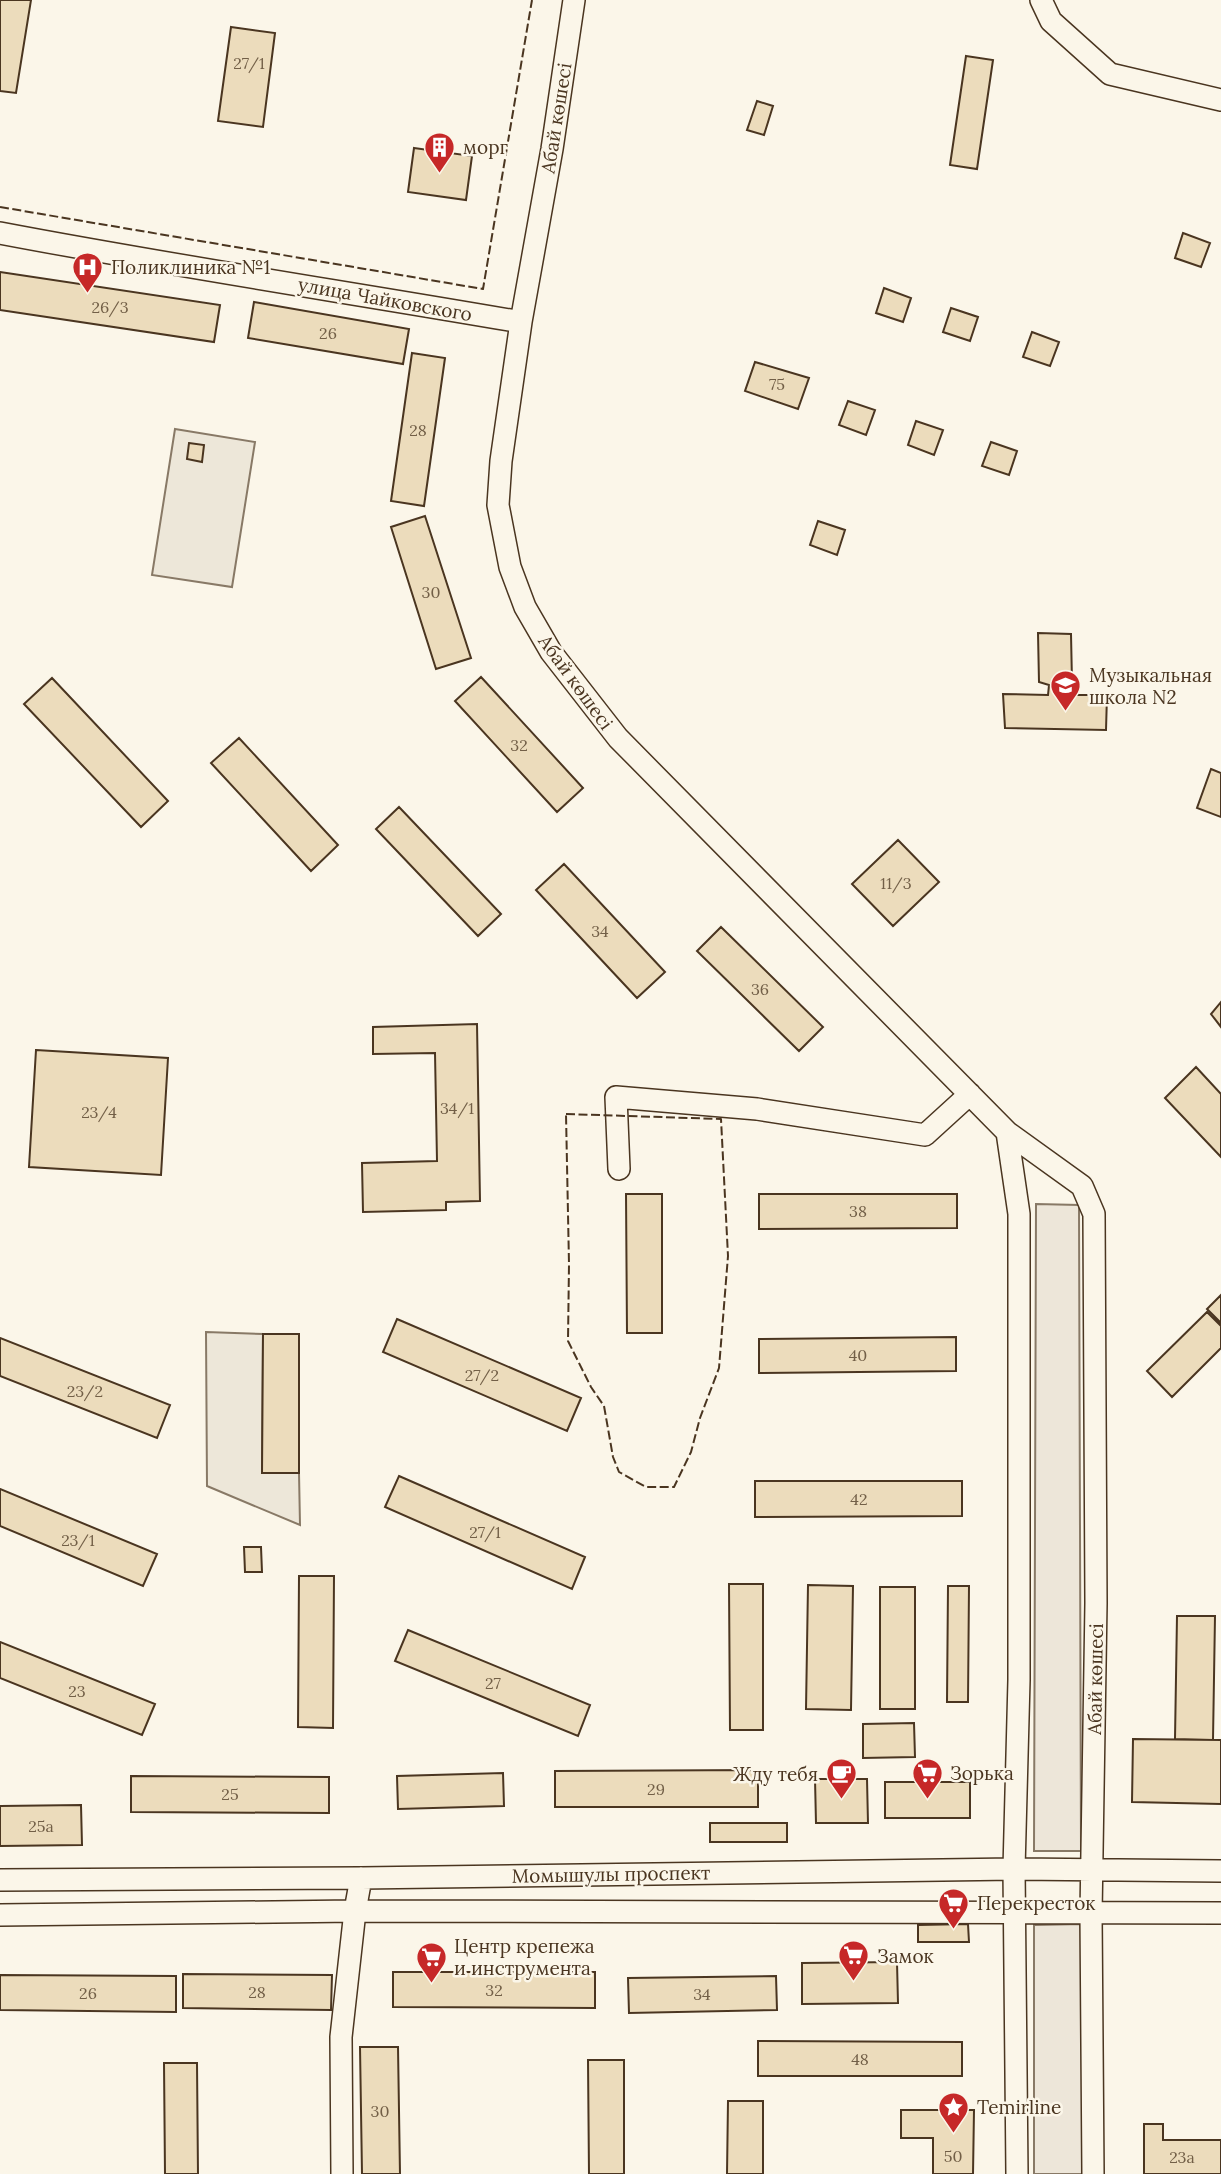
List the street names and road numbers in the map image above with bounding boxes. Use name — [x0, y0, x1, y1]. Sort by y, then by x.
street label: Абай көшесі — [535, 61, 577, 176]
street label: улица Чайковского — [296, 272, 474, 326]
street label: Абай көшесі — [533, 629, 618, 734]
street label: Абай көшесі — [1082, 1623, 1108, 1736]
street label: Момышулы проспект — [512, 1860, 710, 1888]

